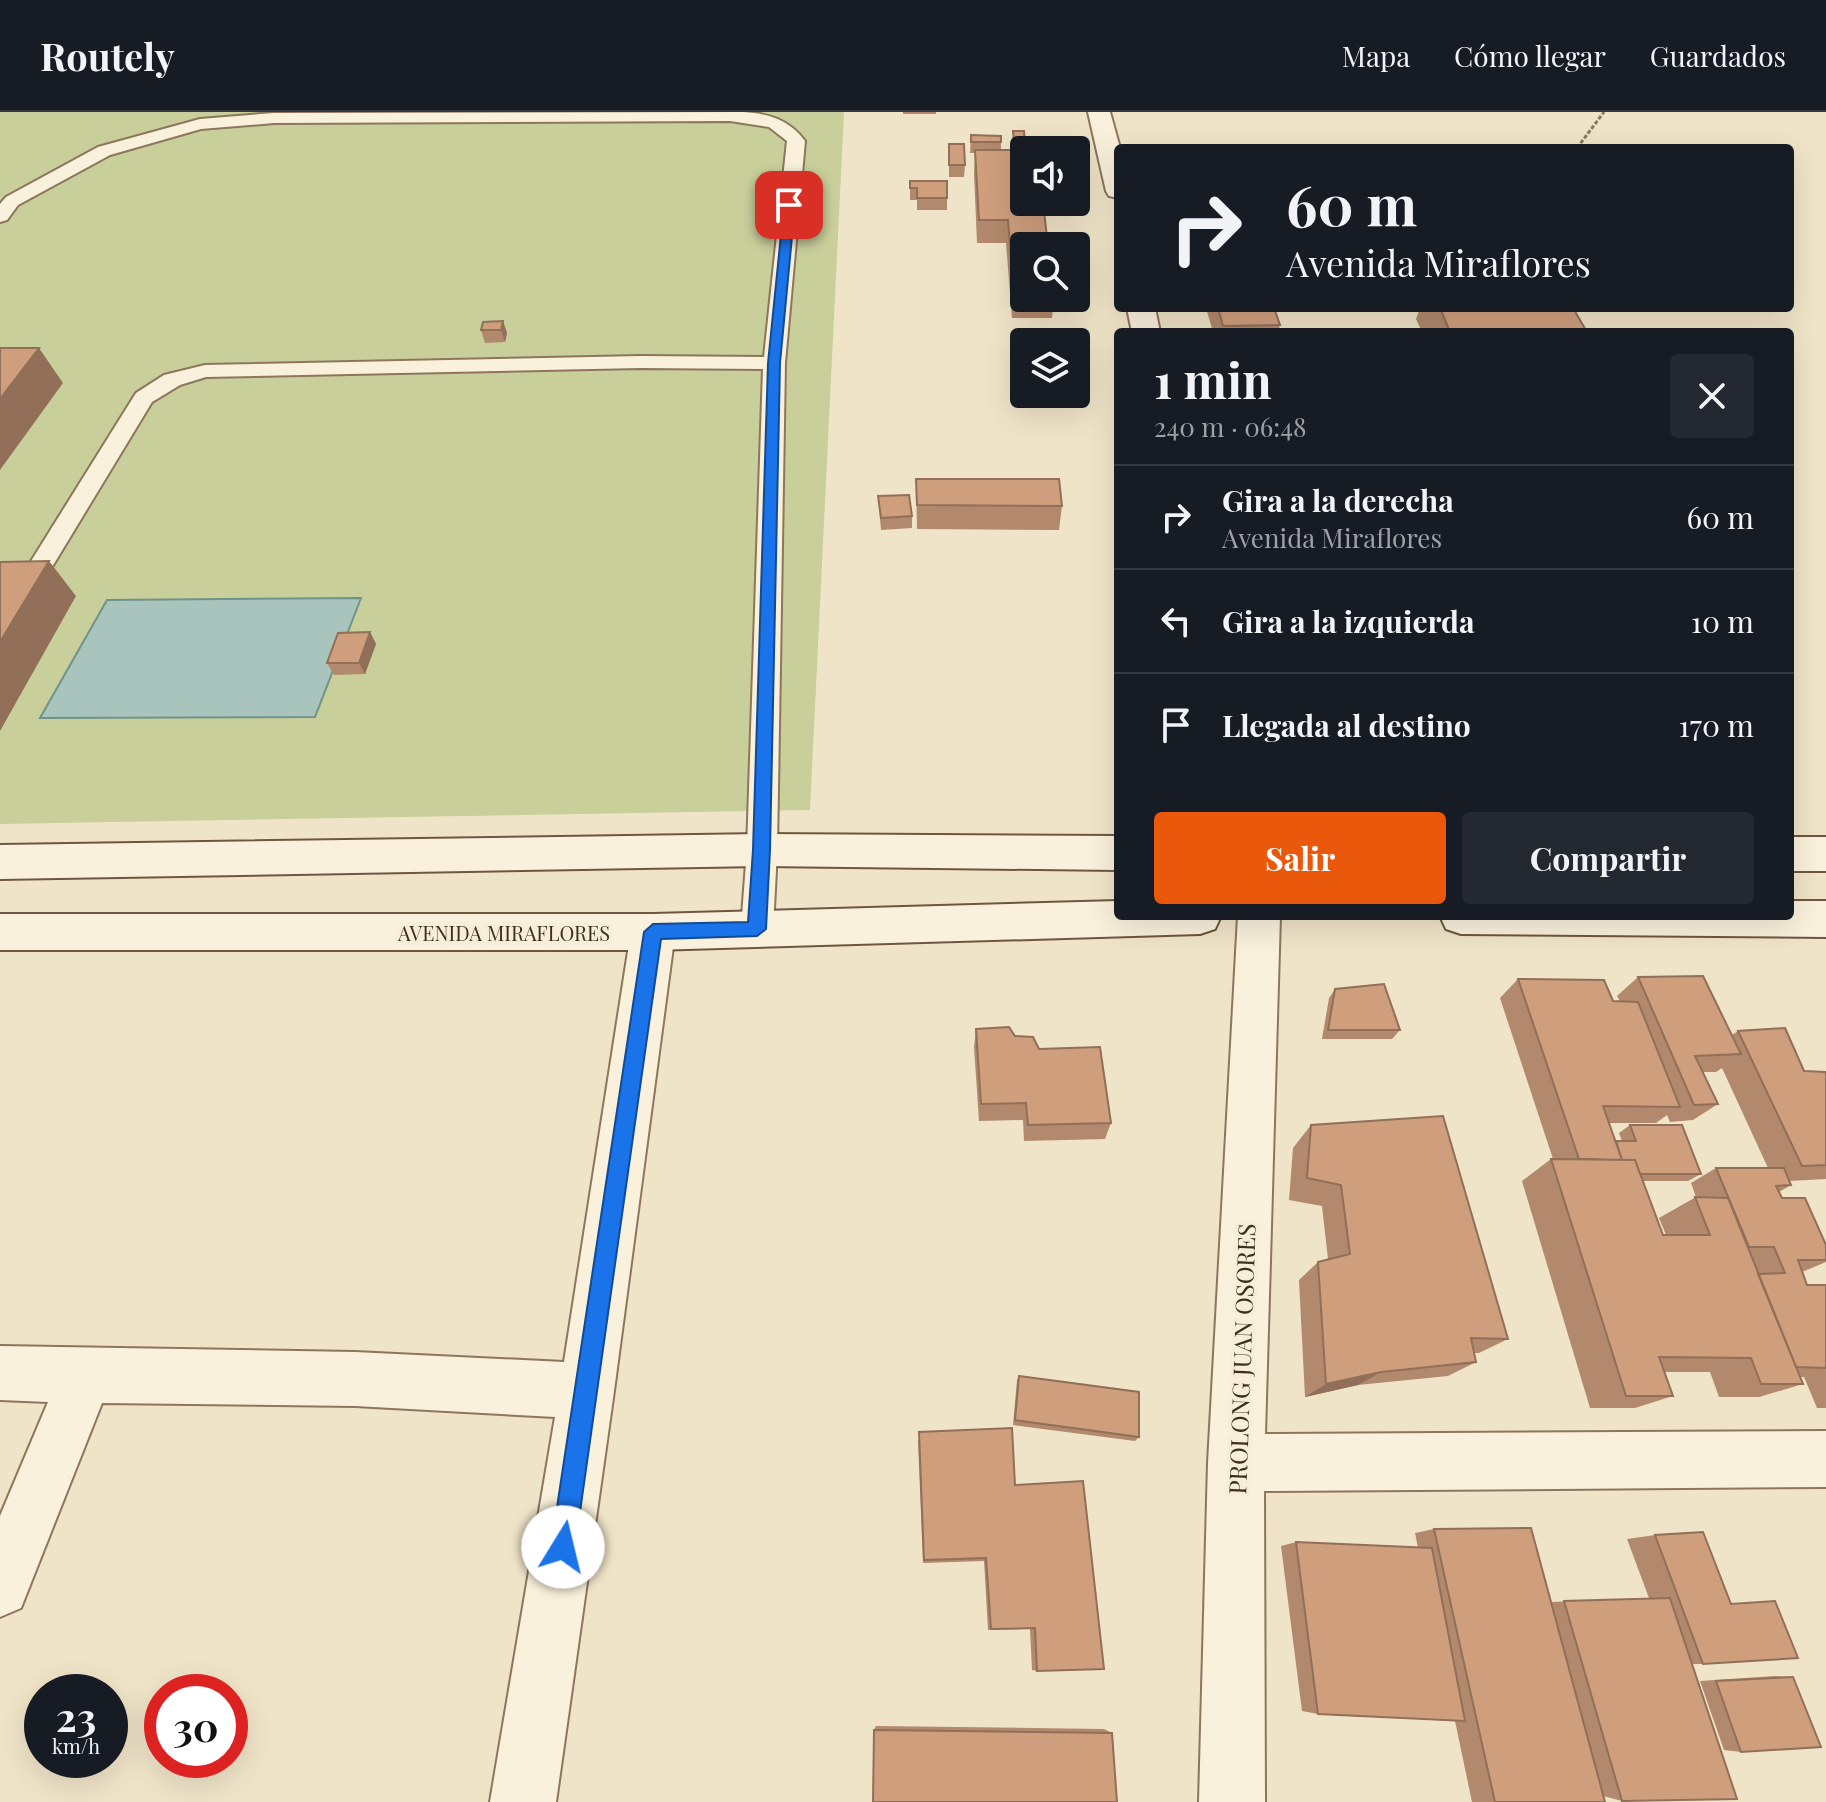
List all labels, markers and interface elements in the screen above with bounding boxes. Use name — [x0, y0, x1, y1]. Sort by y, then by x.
text: Routely — [40, 30, 175, 81]
text: Mapa — [1342, 37, 1410, 74]
text: Cómo llegar — [1454, 37, 1606, 74]
text: Guardados — [1650, 37, 1786, 74]
map controls — [1010, 136, 1090, 408]
button: sound — [1010, 136, 1090, 216]
text: 60 m — [1286, 166, 1417, 241]
pin — [755, 171, 823, 239]
icon: right — [1154, 176, 1258, 280]
icon: arrive — [767, 183, 811, 227]
button: search — [1010, 232, 1090, 312]
text: Avenida Miraflores — [1286, 238, 1591, 286]
button: layers — [1010, 328, 1090, 408]
text: 1 min — [1154, 347, 1272, 411]
button: close — [1670, 354, 1754, 438]
text: 240 m · 06:48 — [1154, 409, 1307, 444]
text: Gira a la derecha — [1222, 480, 1454, 520]
icon: right — [1154, 495, 1198, 539]
text: 60 m — [1686, 497, 1754, 537]
text: Avenida Miraflores — [1222, 520, 1442, 555]
icon: left — [1154, 599, 1198, 643]
text: Gira a la izquierda — [1222, 601, 1475, 641]
text: 10 m — [1691, 601, 1754, 641]
icon: arrive — [1154, 703, 1198, 747]
text: Llegada al destino — [1222, 705, 1471, 745]
text: 170 m — [1679, 705, 1754, 745]
button: Salir — [1154, 812, 1446, 904]
button: Compartir — [1462, 812, 1754, 904]
street label: AVENIDA MIRAFLORES — [397, 919, 610, 946]
street label: PROLONG JUAN OSORES — [1220, 1223, 1262, 1495]
position arrow — [521, 1505, 605, 1589]
speed limit sign: 30 — [144, 1674, 248, 1778]
text: 23 — [56, 1689, 96, 1742]
text: km/h — [52, 1732, 100, 1759]

